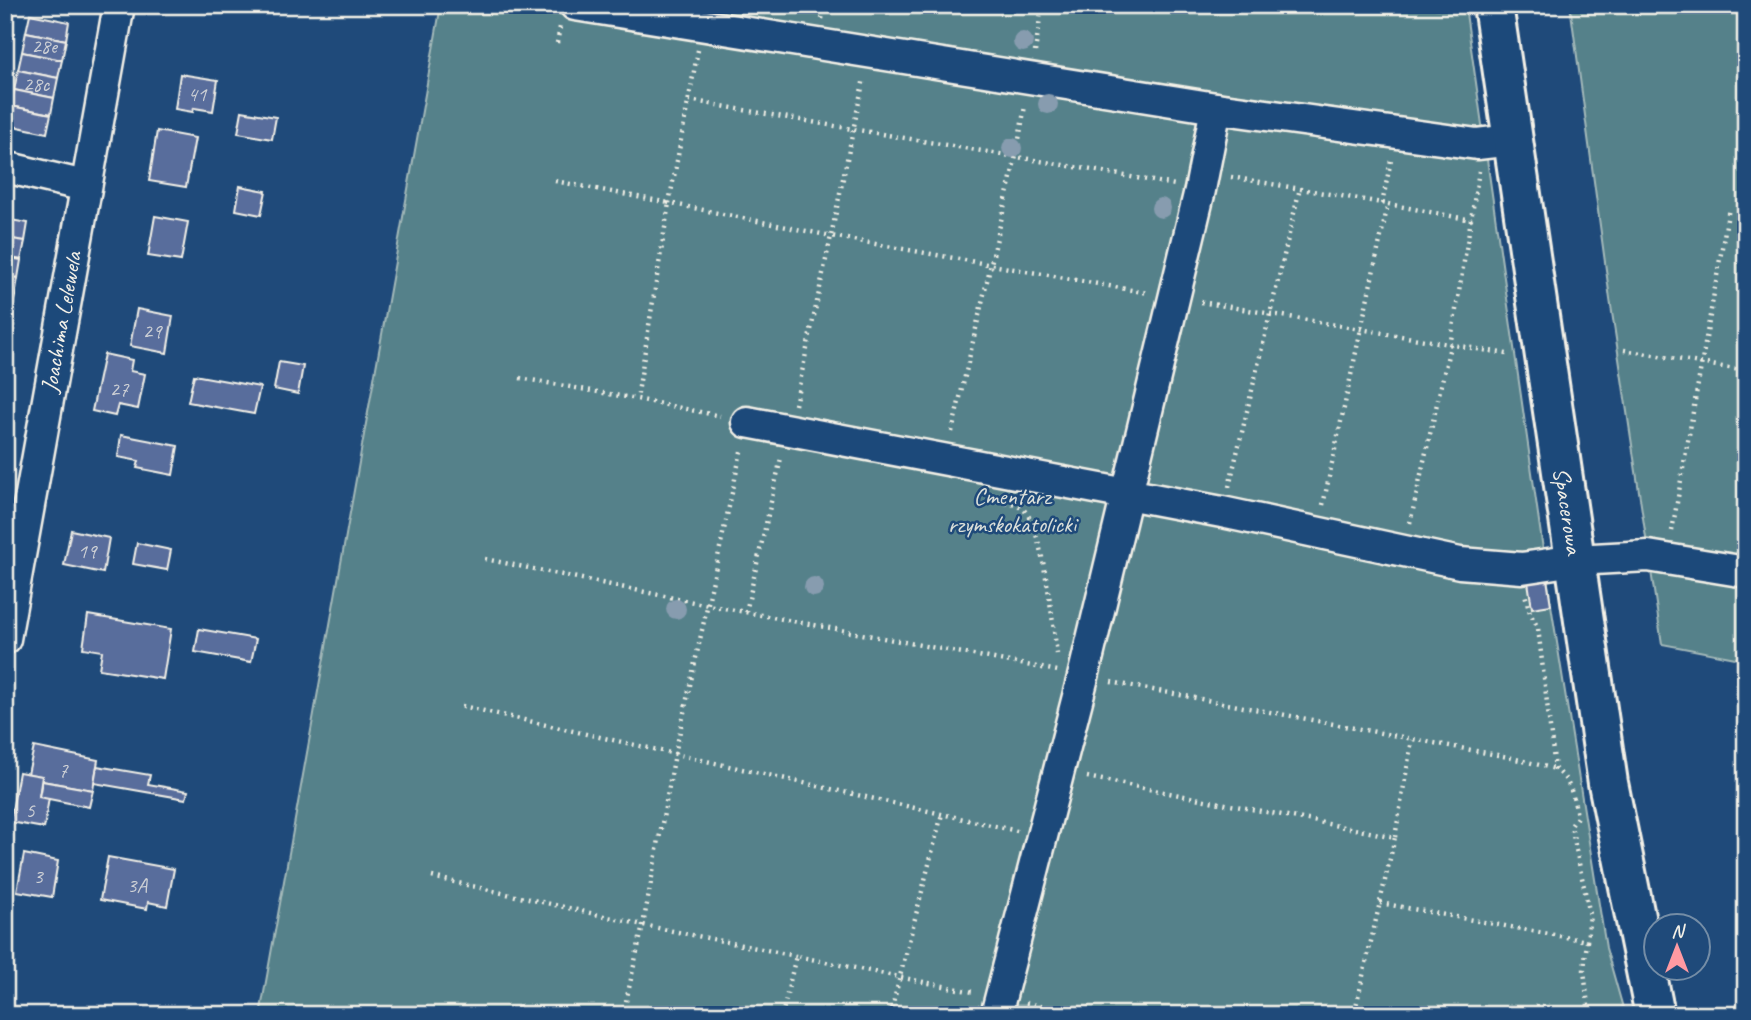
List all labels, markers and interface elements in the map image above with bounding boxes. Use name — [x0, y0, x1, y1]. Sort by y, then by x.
house number: 28e — [31, 33, 59, 59]
house number: 28c — [23, 71, 51, 97]
house number: 41 — [188, 81, 208, 107]
street label: Joachima Lelewela — [34, 248, 88, 396]
house number: 29 — [143, 318, 163, 344]
house number: 27 — [110, 376, 130, 402]
street label: Spacerowa — [1546, 465, 1590, 558]
park label: Cmentarz rzymskokatolicki — [948, 481, 1079, 539]
house number: 19 — [78, 538, 98, 564]
house number: 7 — [58, 757, 69, 783]
house number: 5 — [25, 797, 36, 823]
house number: 3 — [33, 863, 44, 889]
house number: 3A — [127, 872, 148, 898]
north arrow — [1642, 912, 1712, 982]
text: N — [1671, 919, 1686, 943]

